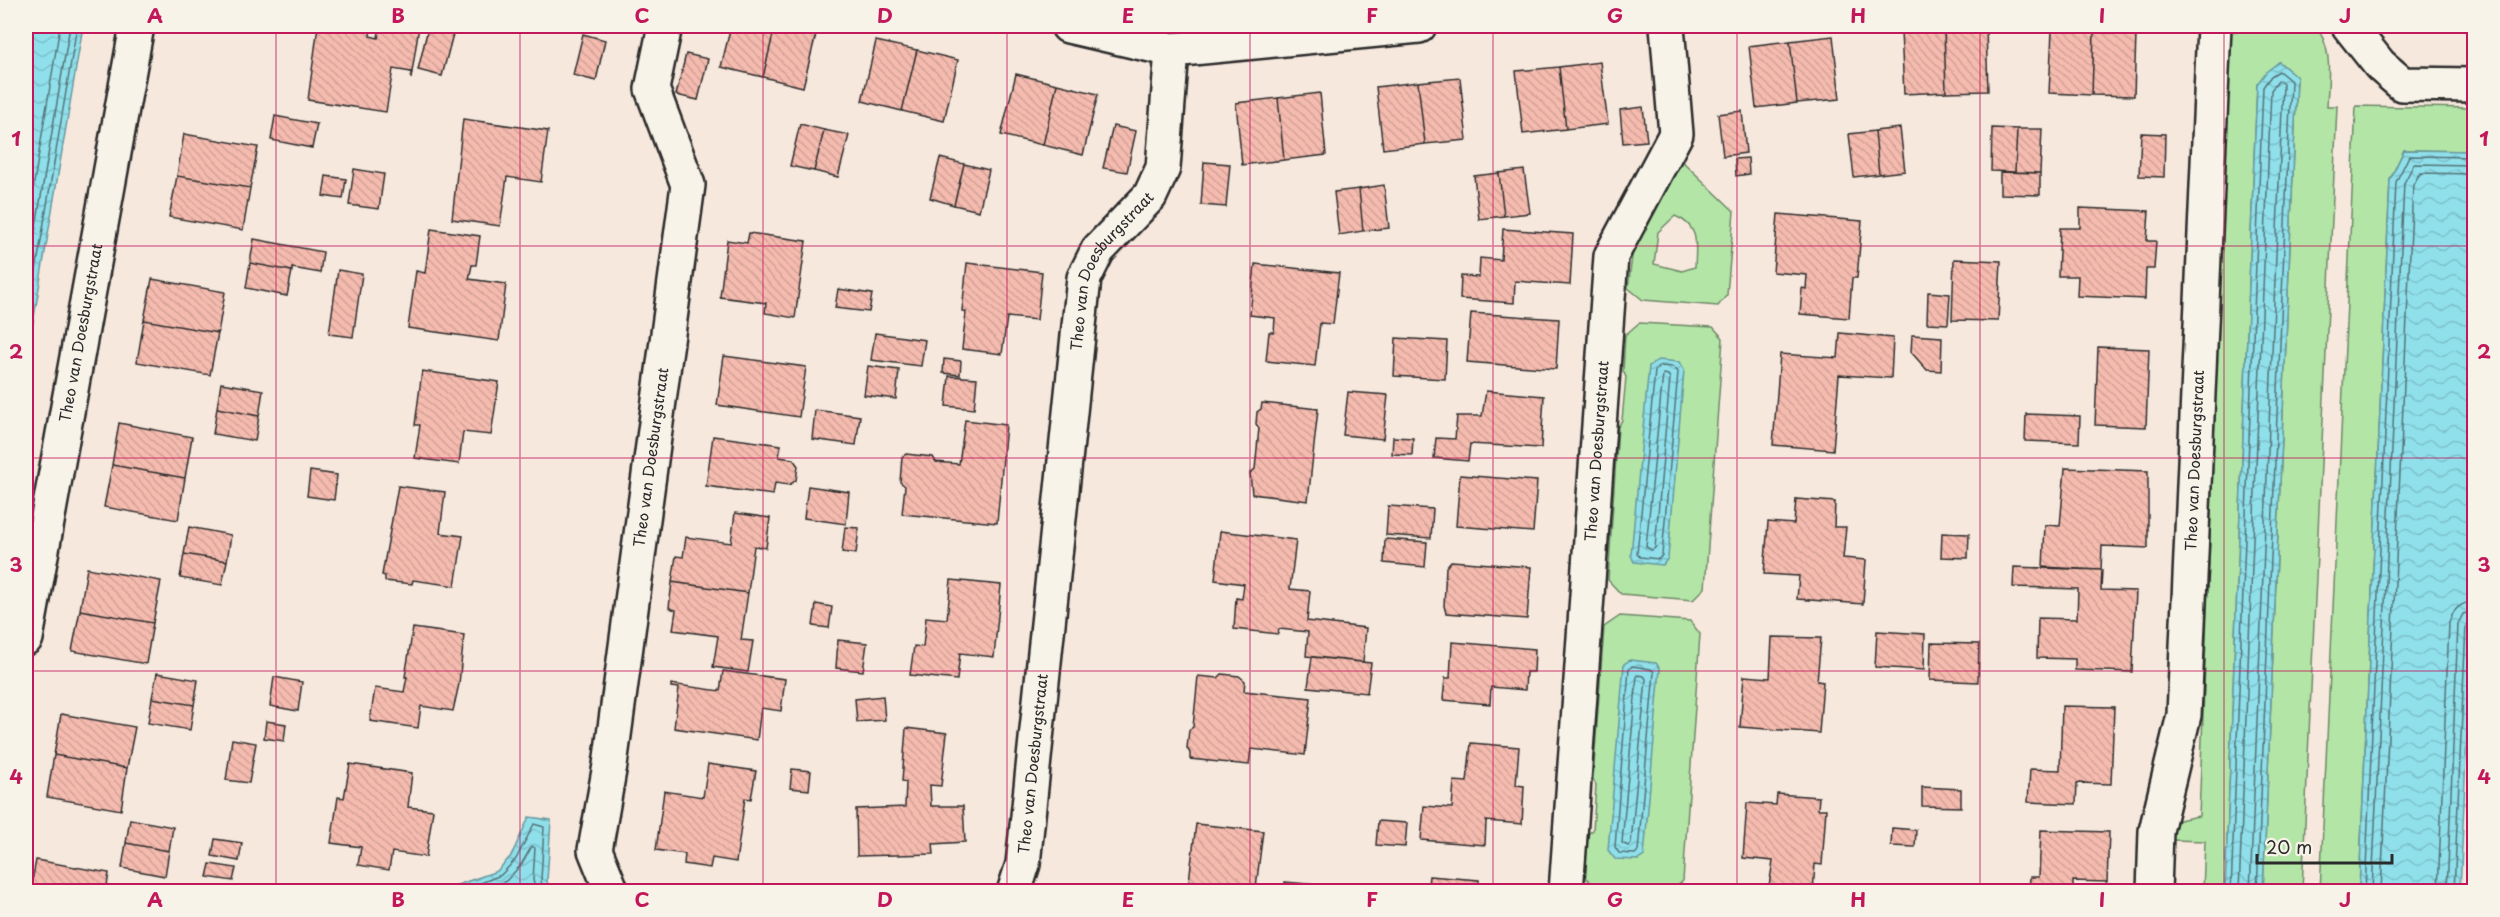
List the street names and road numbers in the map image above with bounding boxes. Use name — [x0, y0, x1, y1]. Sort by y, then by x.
street label: Theo van Doesburgstraat — [1063, 186, 1159, 352]
street label: Theo van Doesburgstraat — [52, 241, 107, 424]
street label: Theo van Doesburgstraat — [1578, 360, 1614, 542]
street label: Theo van Doesburgstraat — [626, 366, 673, 548]
street label: Theo van Doesburgstraat — [2178, 369, 2209, 552]
street label: Theo van Doesburgstraat — [1011, 672, 1053, 855]

